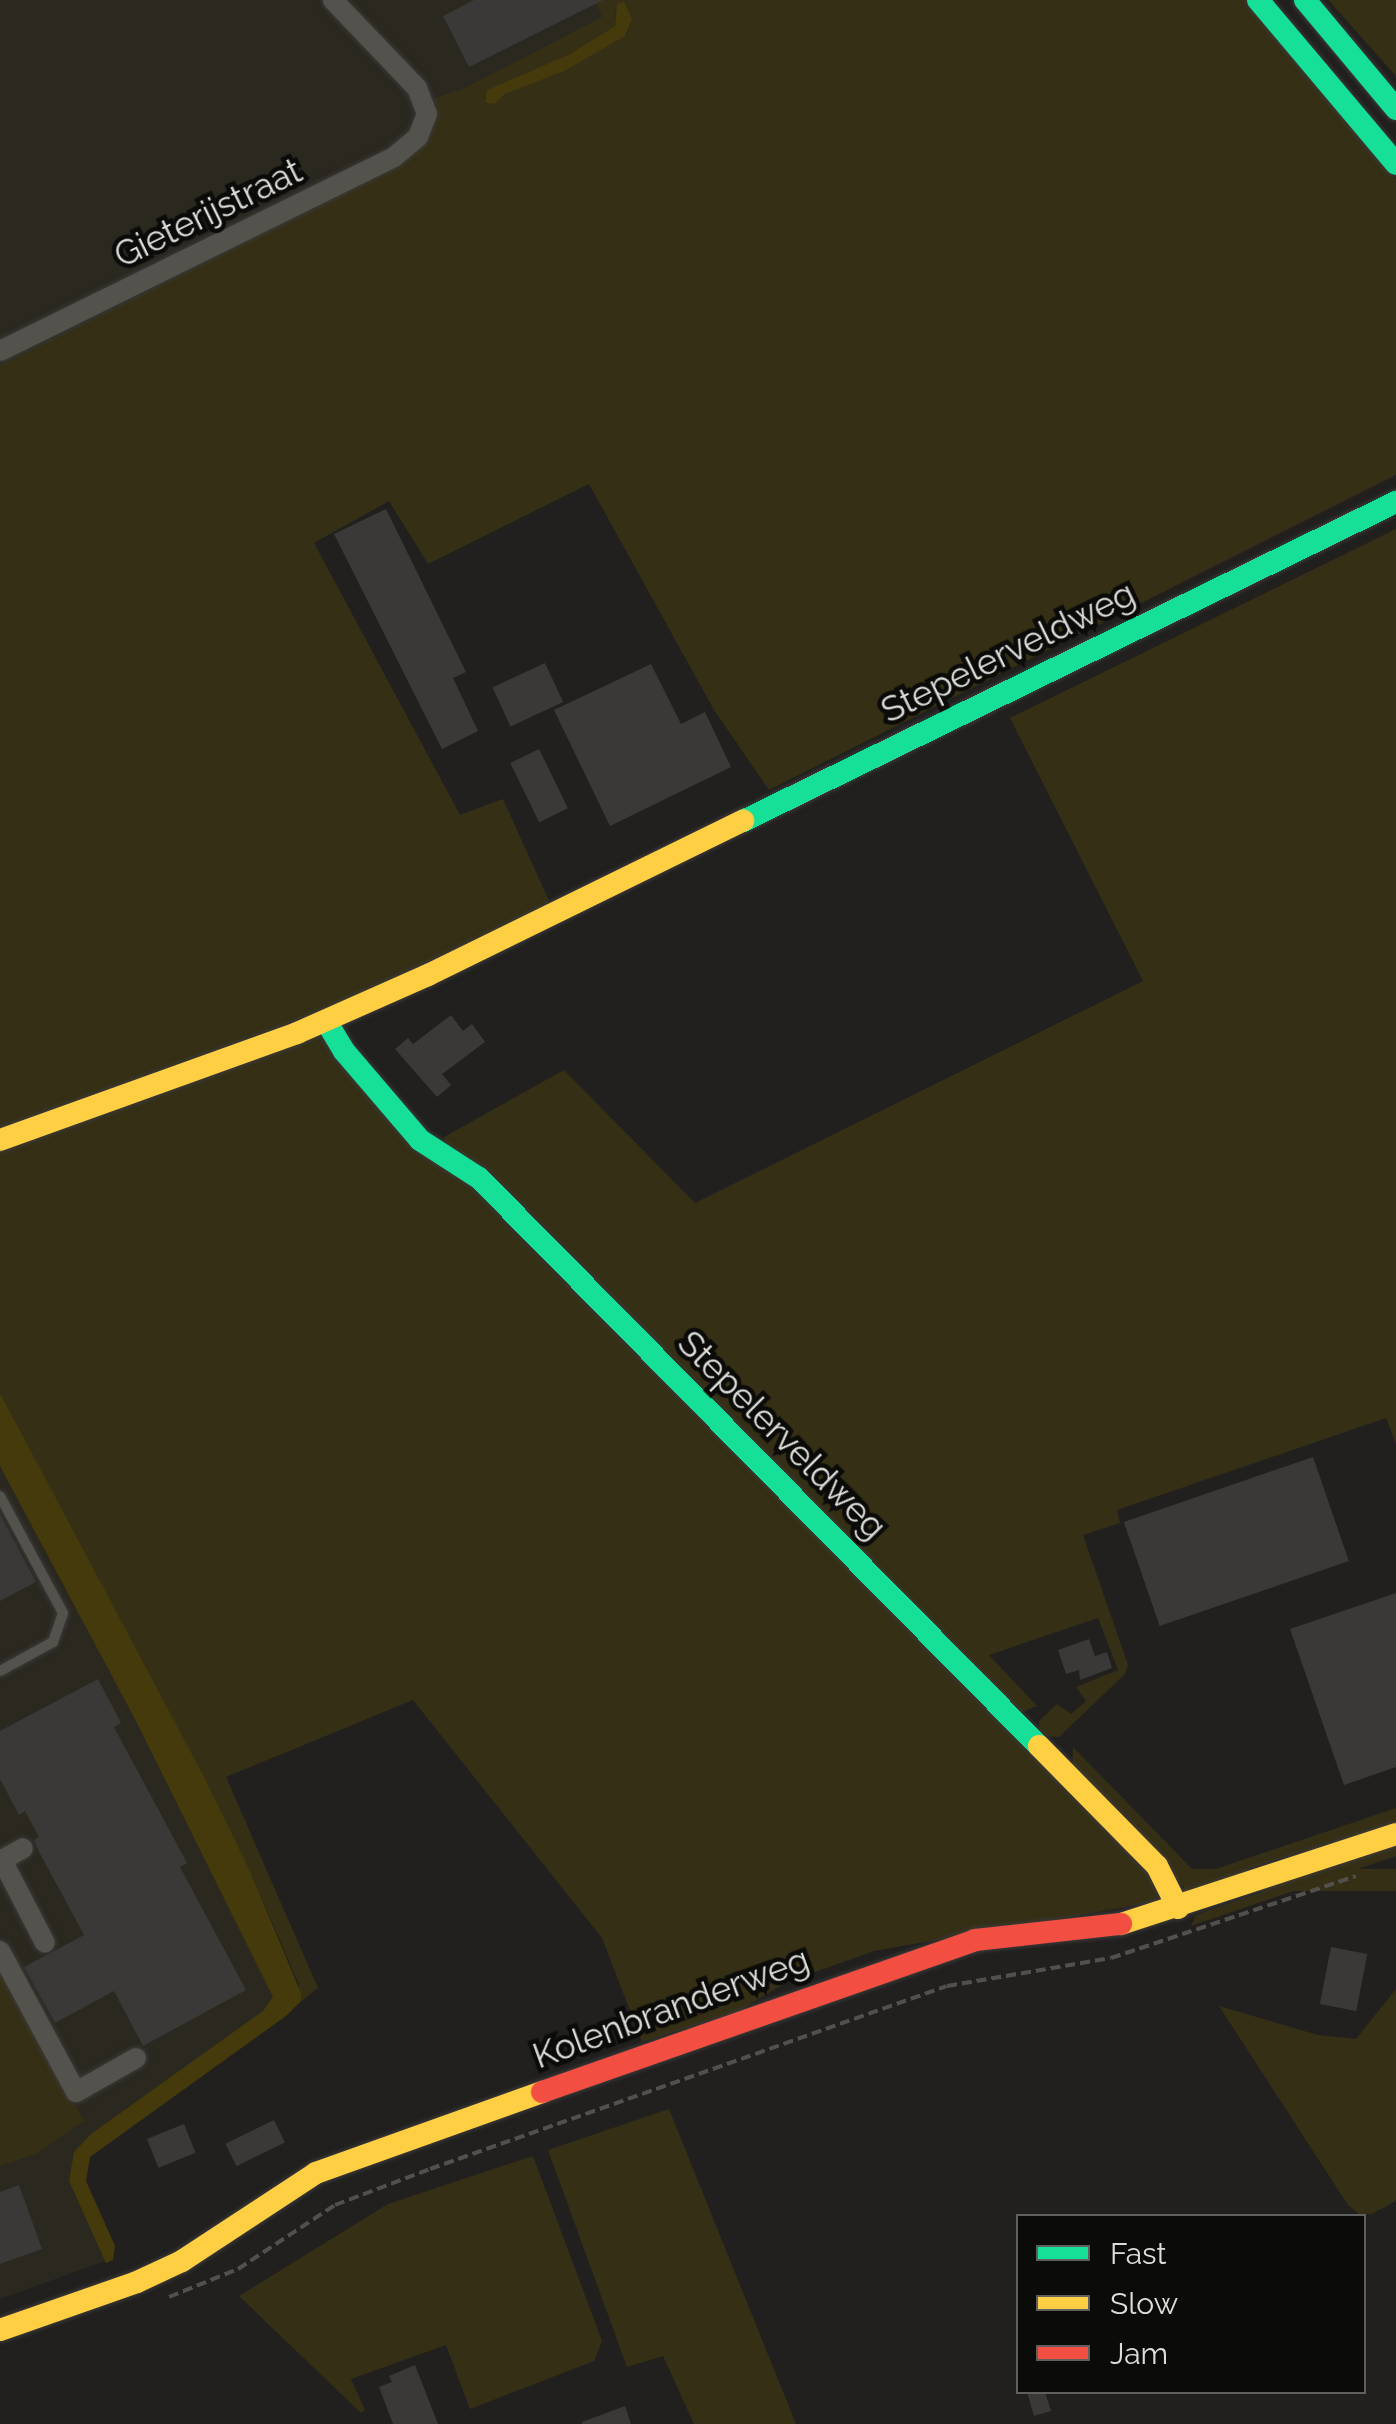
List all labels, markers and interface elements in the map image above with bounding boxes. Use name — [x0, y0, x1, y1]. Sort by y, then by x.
street label: Gieterijstraat — [107, 150, 309, 276]
street label: Stepelerveldweg — [874, 572, 1142, 732]
street label: Stepelerveldweg — [669, 1322, 895, 1548]
street label: Kolenbranderweg — [527, 1939, 815, 2077]
legend — [1016, 2214, 1366, 2394]
text: Fast — [1110, 2236, 1167, 2271]
text: Slow — [1110, 2286, 1178, 2321]
text: Jam — [1110, 2336, 1168, 2371]

